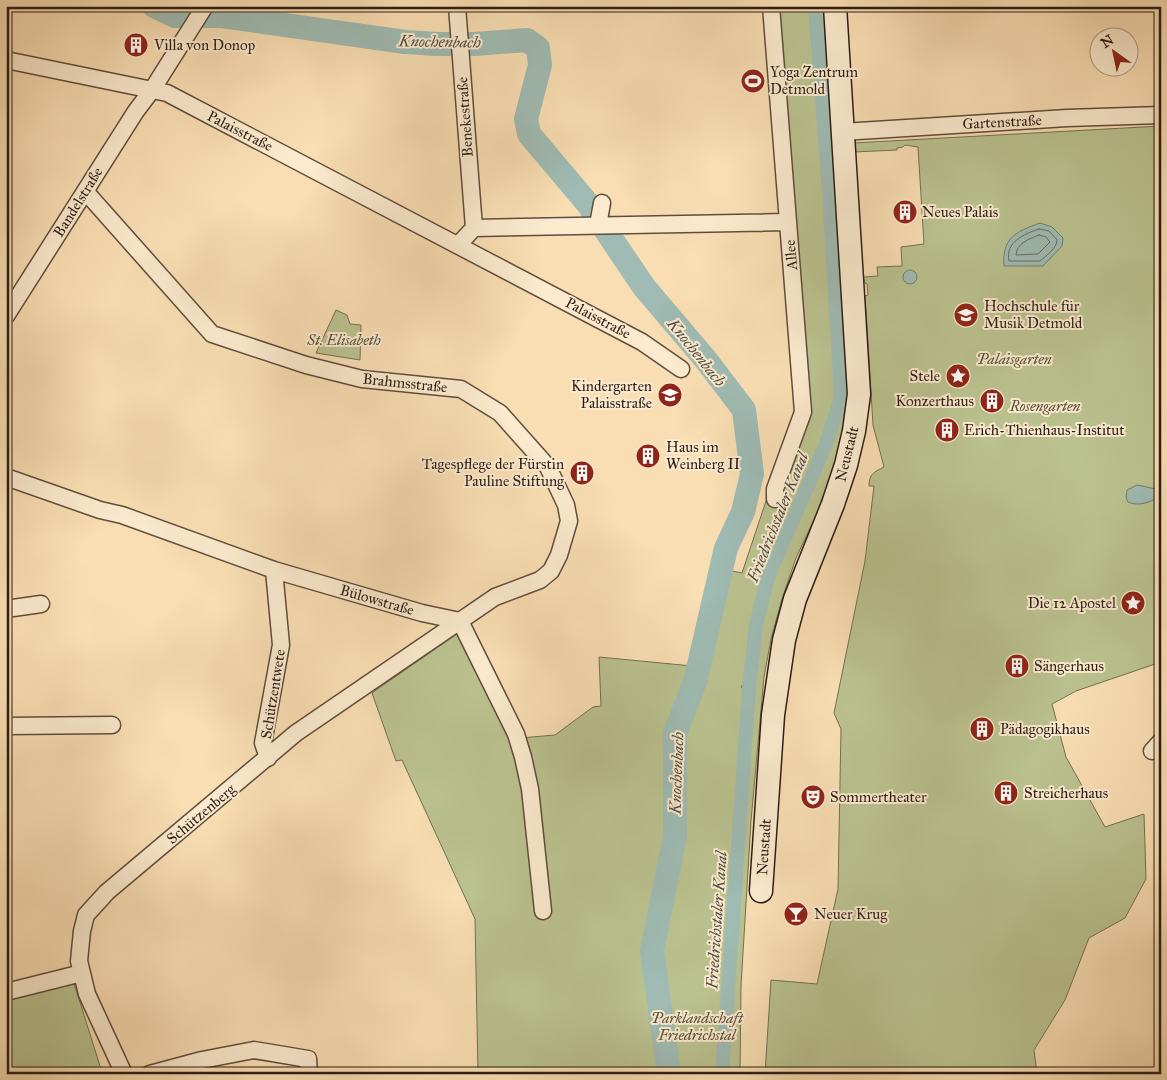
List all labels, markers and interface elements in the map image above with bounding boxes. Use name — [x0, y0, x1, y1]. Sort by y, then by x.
north arrow — [1090, 28, 1140, 78]
water label: Knochenbach — [398, 31, 481, 52]
text: N — [1098, 31, 1117, 52]
building icon: Villa von Donop — [123, 32, 149, 58]
place label: Villa von Donop — [153, 36, 255, 54]
place label: Yoga Zentrum Detmold — [770, 63, 858, 98]
sports icon: Yoga Zentrum Detmold — [740, 68, 766, 94]
street label: Benekestraße — [453, 76, 477, 158]
street label: Palaisstraße — [204, 107, 276, 155]
street label: Gartenstraße — [962, 111, 1042, 133]
street label: Bandelstraße — [49, 164, 107, 240]
building icon: Neues Palais — [892, 199, 918, 225]
place label: Neues Palais — [922, 203, 998, 221]
street label: Allee — [781, 239, 801, 272]
street label: Palaisstraße — [562, 293, 634, 343]
place label: Hochschule für Musik Detmold — [984, 297, 1083, 332]
school or university icon: Hochschule für Musik Detmold — [953, 302, 979, 328]
water label: Knochenbach — [663, 314, 730, 390]
park label: St. Elisabeth — [306, 331, 382, 349]
park label: Palaisgarten — [976, 350, 1052, 368]
place icon: Stele — [945, 363, 971, 389]
place label: Stele — [910, 367, 940, 385]
street label: Brahmsstraße — [362, 370, 448, 396]
place label: Kindergarten Palaisstraße — [571, 377, 652, 412]
school or university icon: Kindergarten Palaisstraße — [657, 382, 683, 408]
building icon: Konzerthaus — [979, 388, 1005, 414]
place label: Konzerthaus — [896, 392, 974, 410]
park label: Rosengarten — [1009, 397, 1080, 415]
building icon: Erich-Thienhaus-Institut — [934, 417, 960, 443]
place label: Erich-Thienhaus-Institut — [964, 421, 1125, 439]
street label: Neustadt — [831, 424, 863, 484]
place label: Haus im Weinberg II — [666, 438, 740, 473]
building icon: Haus im Weinberg II — [635, 443, 661, 469]
water label: Friedrichstaler Kanal — [742, 448, 813, 586]
place label: Tagespflege der Fürstin Pauline Stiftung — [422, 455, 565, 490]
building icon: Tagespflege der Fürstin Pauline Stiftung — [569, 460, 595, 486]
street label: Bülowstraße — [338, 581, 416, 619]
place icon: Die 12 Apostel — [1120, 590, 1146, 616]
place label: Die 12 Apostel — [1028, 594, 1117, 612]
street label: Schützentwete — [257, 648, 289, 740]
building icon: Sängerhaus — [1004, 653, 1030, 679]
place label: Sängerhaus — [1034, 657, 1104, 675]
building icon: Pädagogikhaus — [969, 716, 995, 742]
place label: Pädagogikhaus — [1000, 720, 1090, 738]
water label: Knochenbach — [666, 731, 687, 815]
street label: Schützenberg — [163, 779, 240, 848]
building icon: Streicherhaus — [993, 780, 1019, 806]
theatre icon: Sommertheater — [800, 784, 826, 810]
place label: Streicherhaus — [1024, 784, 1108, 802]
place label: Sommertheater — [830, 788, 927, 806]
street label: Neustadt — [753, 817, 775, 876]
water label: Friedrichstaler Kanal — [702, 849, 731, 990]
bar icon: Neuer Krug — [783, 901, 809, 927]
place label: Neuer Krug — [814, 905, 888, 923]
park label: Parklandschaft Friedrichstal — [651, 1009, 744, 1044]

